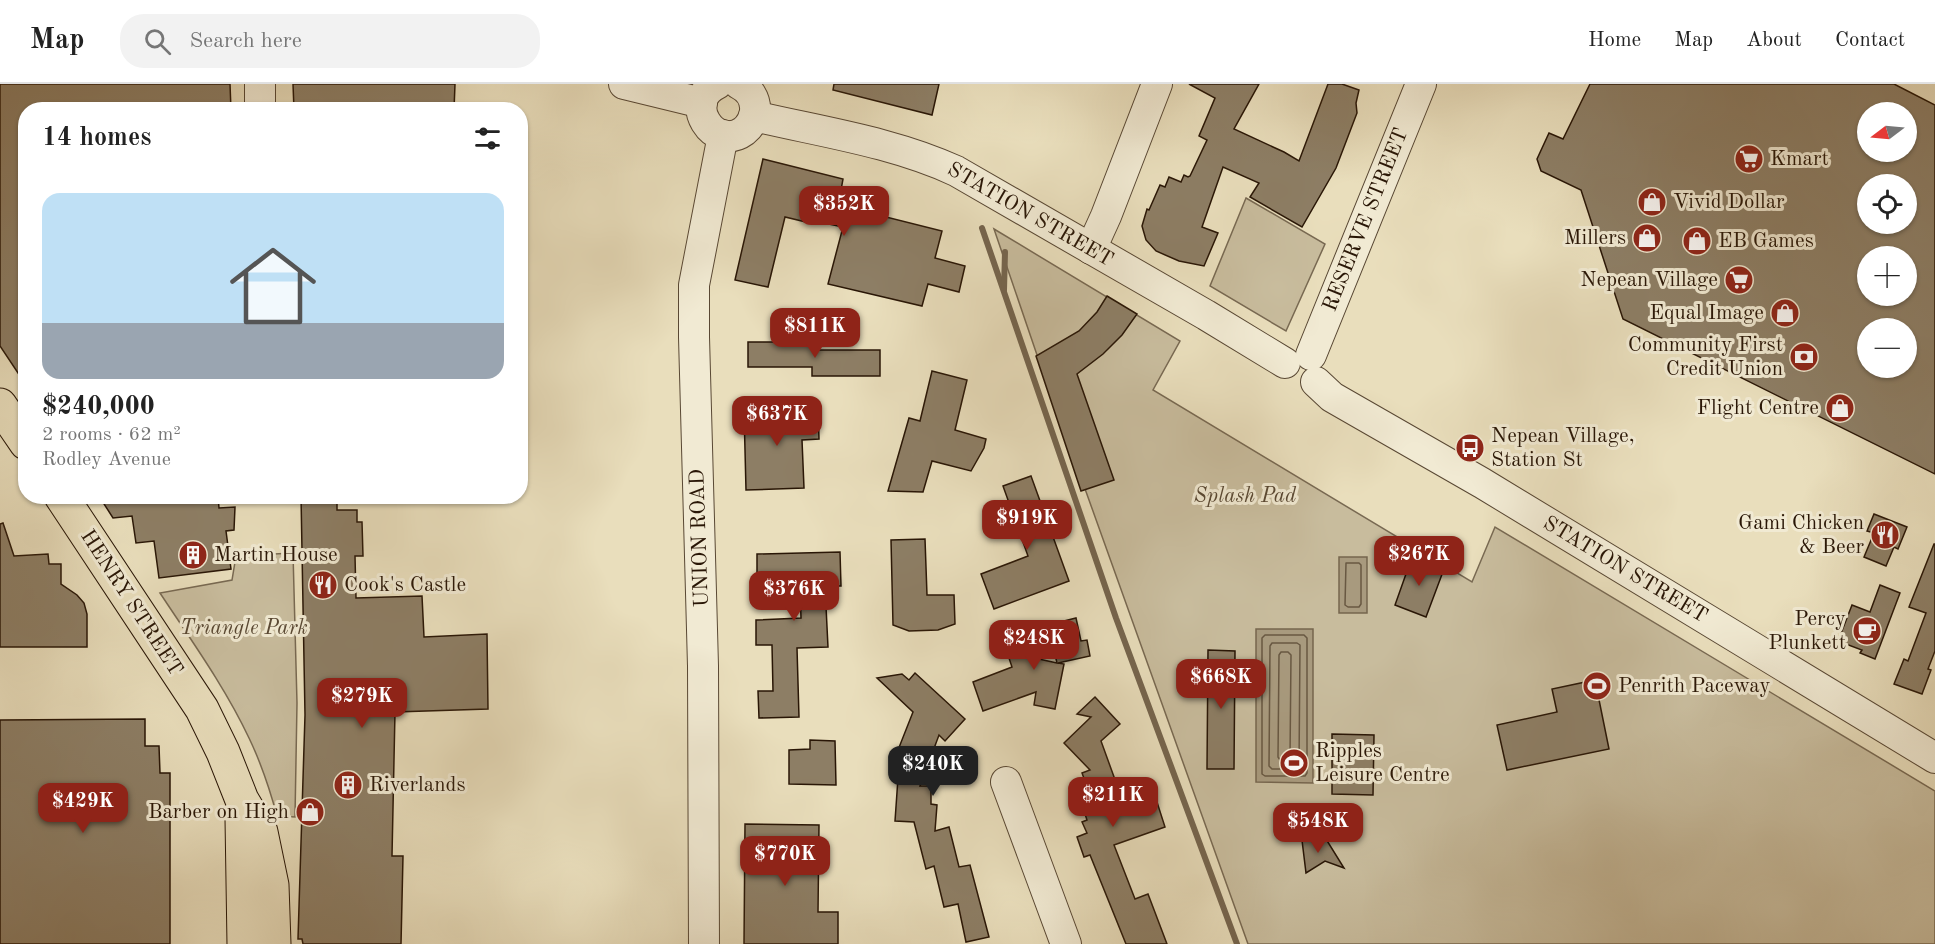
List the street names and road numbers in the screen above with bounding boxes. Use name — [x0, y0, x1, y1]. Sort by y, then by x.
street label: RESERVE STREET — [1320, 125, 1412, 315]
street label: STATION STREET — [944, 159, 1116, 271]
street label: UNION ROAD — [687, 468, 713, 608]
street label: STATION STREET — [1539, 513, 1711, 627]
street label: HENRY STREET — [76, 526, 186, 680]

